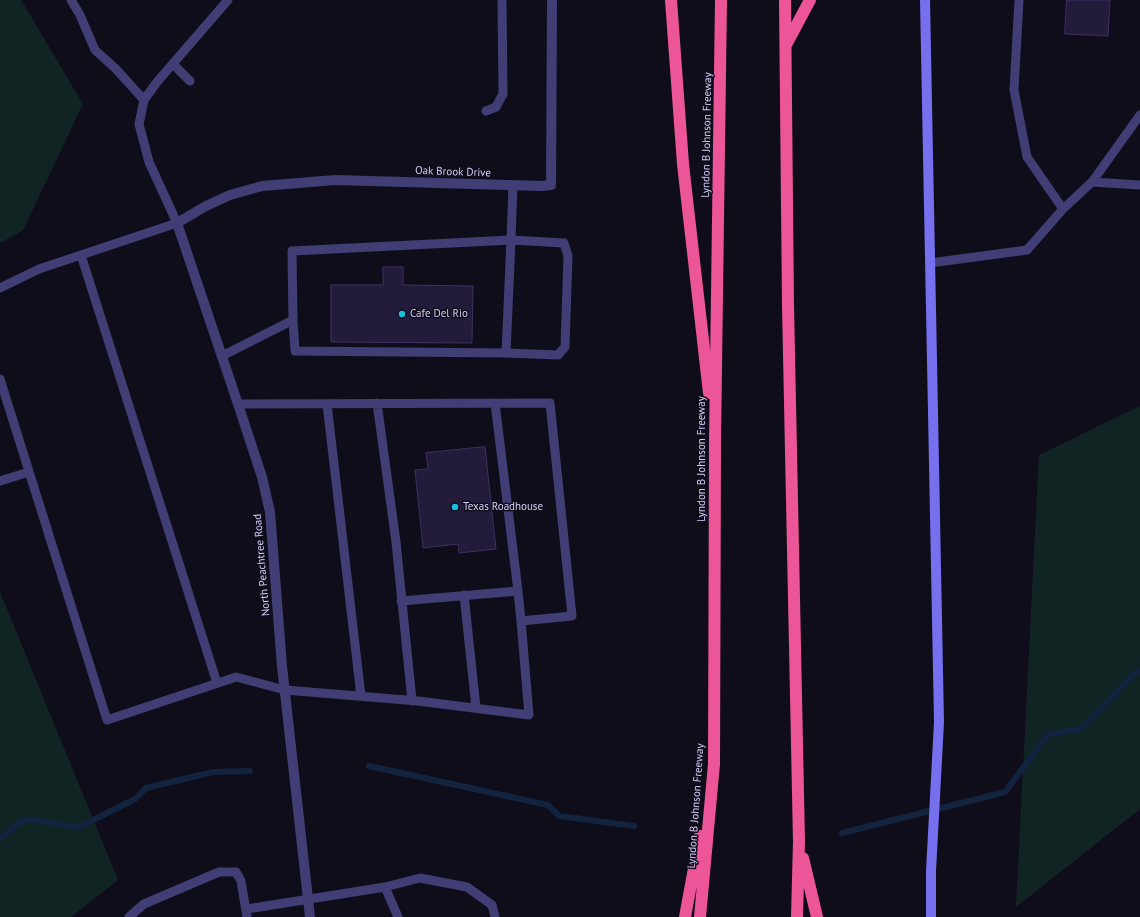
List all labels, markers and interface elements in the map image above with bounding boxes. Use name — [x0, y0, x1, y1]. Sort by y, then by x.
street label: Lyndon B Johnson Freeway — [699, 72, 715, 198]
street label: Oak Brook Drive — [415, 164, 491, 180]
place label: Cafe Del Rio — [410, 307, 468, 321]
marker: Cafe Del Rio — [397, 309, 407, 319]
street label: Lyndon B Johnson Freeway — [695, 396, 709, 522]
place label: Texas Roadhouse — [463, 500, 543, 514]
marker: Texas Roadhouse — [450, 502, 460, 512]
street label: North Peachtree Road — [251, 513, 273, 617]
street label: Lyndon B Johnson Freeway — [685, 743, 707, 869]

